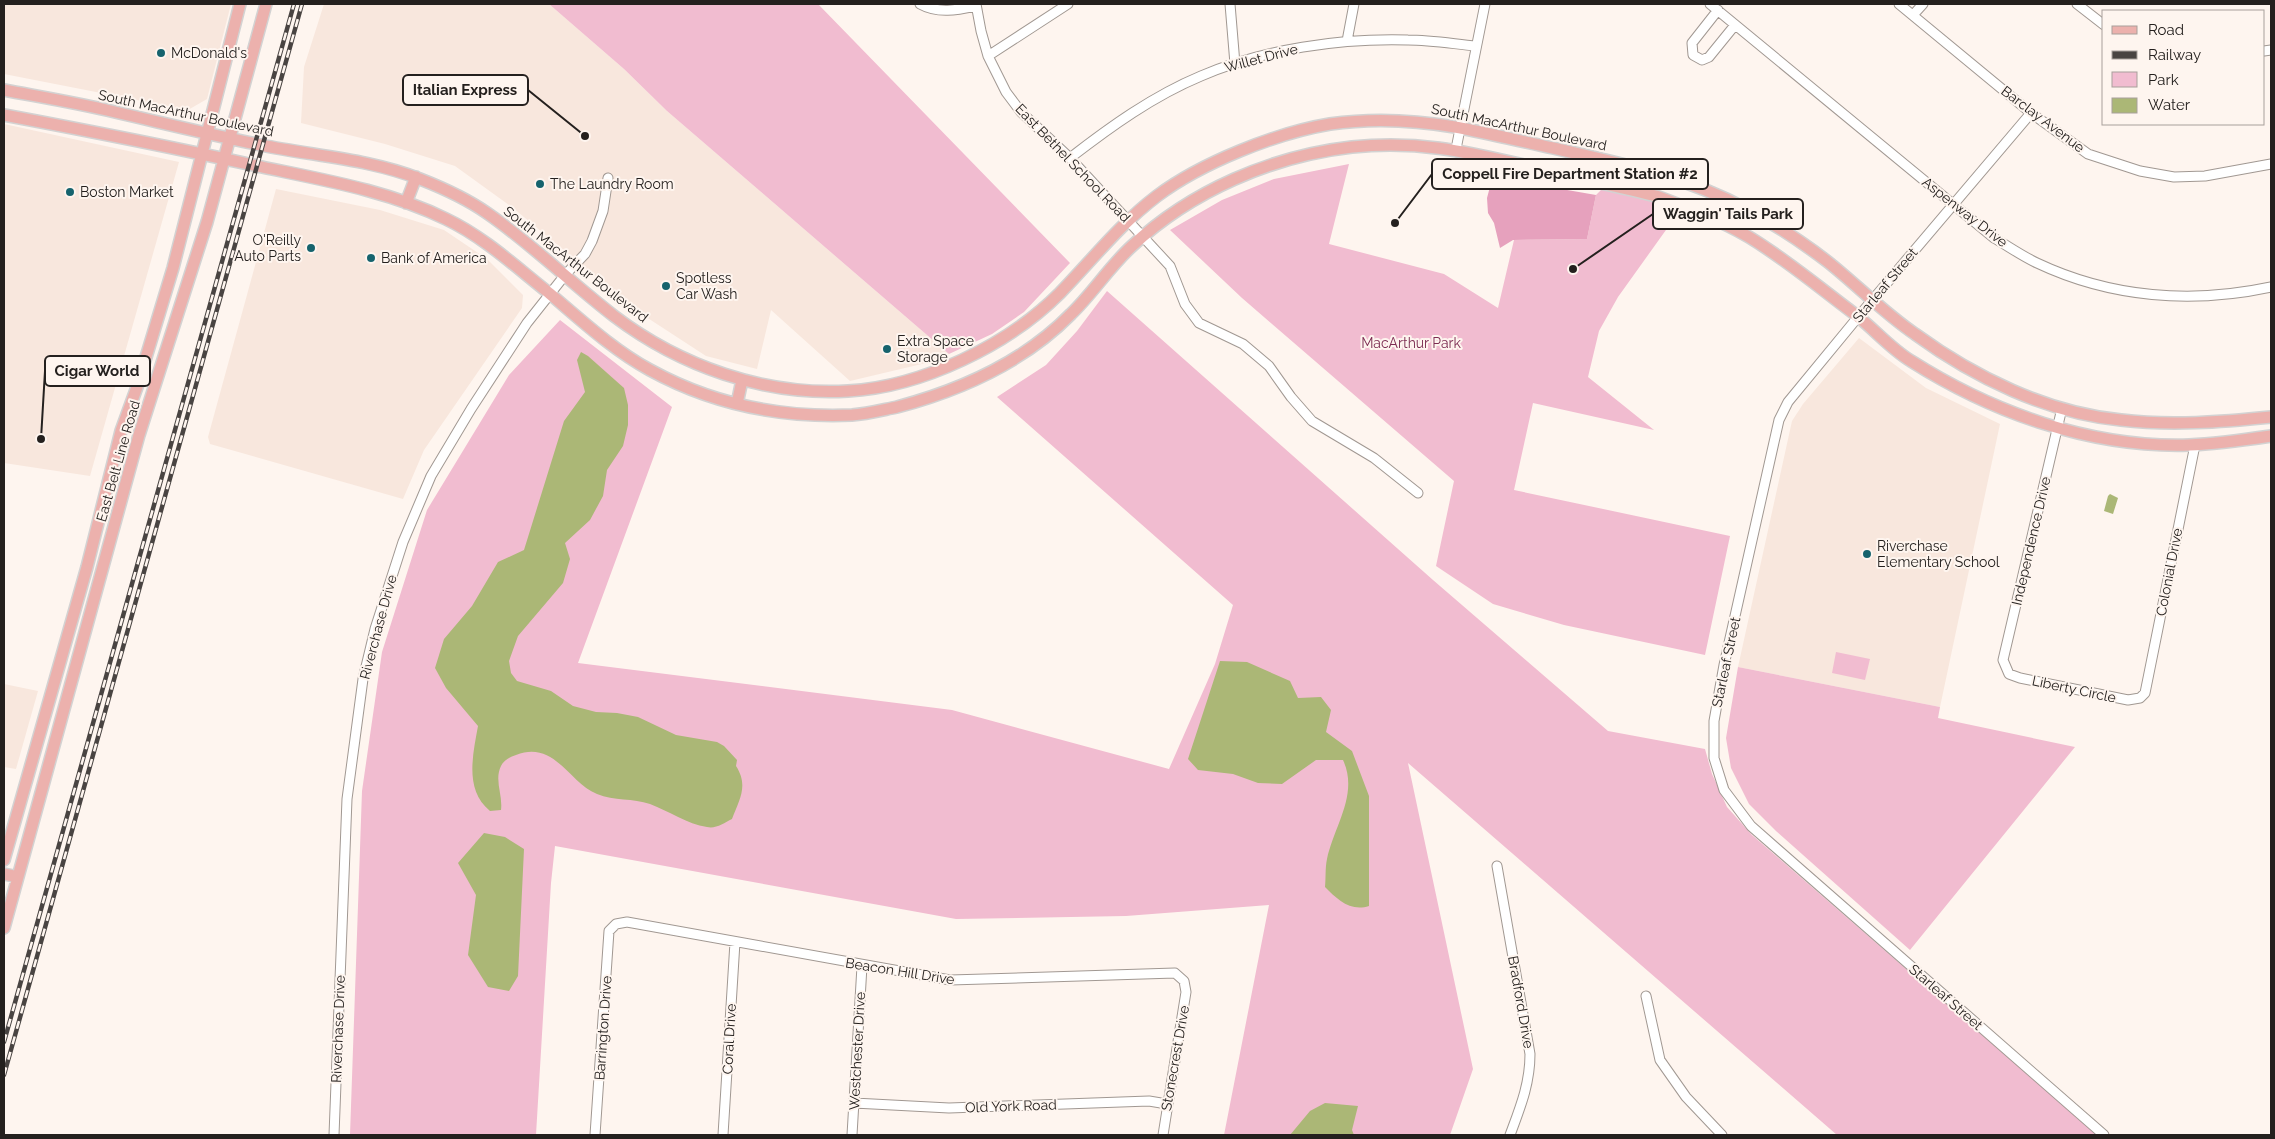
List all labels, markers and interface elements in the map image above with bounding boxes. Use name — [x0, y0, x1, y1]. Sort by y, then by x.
legend — [2102, 10, 2265, 125]
text: Road — [2148, 21, 2184, 39]
street label: Willet Drive — [1223, 41, 1299, 75]
place label: McDonald's — [171, 45, 247, 61]
text: Railway — [2148, 46, 2201, 64]
marker: McDonald's — [155, 47, 167, 59]
text: Park — [2148, 71, 2179, 89]
callout: Italian Express — [403, 75, 528, 105]
text: Italian Express — [413, 81, 517, 99]
street label: Barclay Avenue — [1998, 83, 2088, 155]
street label: South MacArthur Boulevard — [97, 87, 275, 139]
text: Water — [2148, 96, 2191, 114]
street label: East Bethel School Road — [1012, 101, 1134, 225]
street label: South MacArthur Boulevard — [1430, 101, 1608, 153]
callout: Coppell Fire Department Station #2 — [1432, 159, 1708, 189]
text: Coppell Fire Department Station #2 — [1442, 165, 1698, 183]
street label: Aspenway Drive — [1919, 174, 2011, 250]
place label: The Laundry Room — [550, 176, 674, 192]
marker: The Laundry Room — [534, 178, 546, 190]
place label: Boston Market — [80, 184, 174, 200]
marker: Boston Market — [64, 186, 76, 198]
callout: Waggin' Tails Park — [1653, 199, 1803, 229]
street label: South MacArthur Boulevard — [501, 203, 651, 325]
text: Waggin' Tails Park — [1663, 205, 1794, 223]
place label: O'Reilly Auto Parts — [234, 232, 301, 264]
marker: O'Reilly Auto Parts — [305, 242, 317, 254]
street label: Starleaf Street — [1849, 244, 1921, 325]
place label: Bank of America — [381, 250, 487, 266]
marker: Bank of America — [365, 252, 377, 264]
place label: Spotless Car Wash — [676, 270, 737, 302]
marker: Spotless Car Wash — [660, 280, 672, 292]
place label: Extra Space Storage — [897, 333, 974, 365]
park label: MacArthur Park — [1361, 335, 1461, 351]
marker: Extra Space Storage — [881, 343, 893, 355]
callout: Cigar World — [45, 356, 150, 386]
text: Cigar World — [55, 362, 140, 380]
street label: East Belt Line Road — [93, 398, 143, 524]
street label: Independence Drive — [2008, 475, 2054, 607]
street label: Colonial Drive — [2153, 527, 2185, 617]
place label: Riverchase Elementary School — [1877, 538, 2000, 570]
marker: Riverchase Elementary School — [1861, 548, 1873, 560]
street label: Riverchase Drive — [356, 573, 400, 681]
street label: Starleaf Street — [1709, 615, 1743, 709]
street label: Liberty Circle — [2031, 672, 2117, 706]
street label: Beacon Hill Drive — [844, 954, 956, 988]
street label: Bradford Drive — [1505, 954, 1537, 1050]
street label: Starleaf Street — [1906, 961, 1986, 1033]
street label: Riverchase Drive — [328, 975, 348, 1083]
street label: Barrington Drive — [591, 975, 615, 1081]
street label: Westchester Drive — [846, 991, 868, 1111]
street label: Coral Drive — [719, 1003, 739, 1075]
street label: Stonecrest Drive — [1158, 1004, 1192, 1112]
street label: Old York Road — [965, 1096, 1057, 1116]

